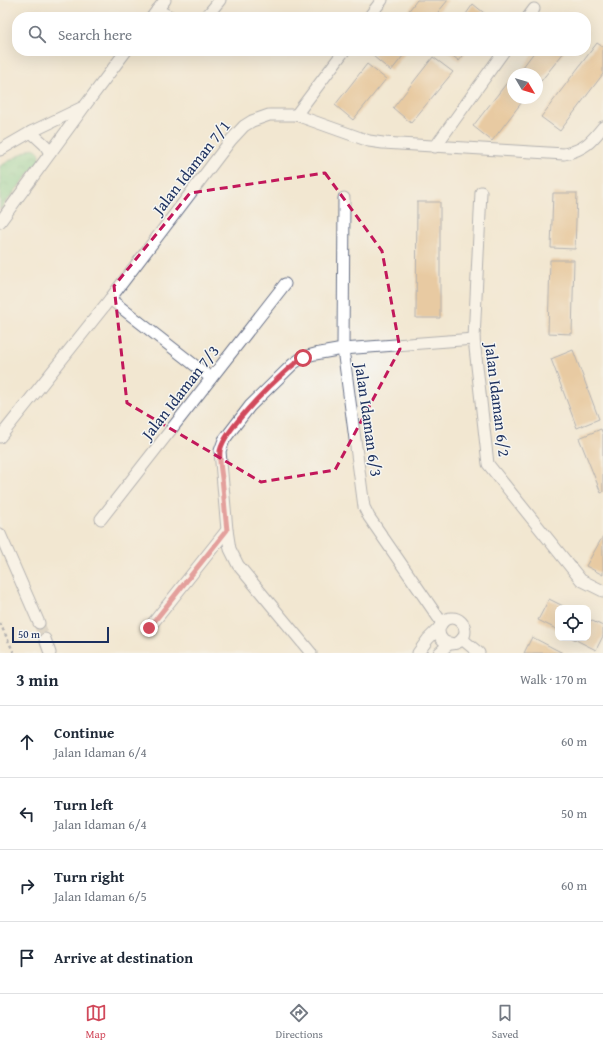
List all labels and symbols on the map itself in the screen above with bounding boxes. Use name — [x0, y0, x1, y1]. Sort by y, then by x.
north arrow — [507, 68, 543, 104]
street label: Jalan Idaman 7/1 — [145, 115, 236, 221]
street label: Jalan Idaman 7/3 — [134, 340, 225, 446]
street label: Jalan Idaman 6/2 — [479, 340, 517, 458]
route start — [294, 349, 312, 367]
street label: Jalan Idaman 6/3 — [349, 360, 389, 478]
route end — [140, 619, 158, 637]
scale bar — [12, 625, 109, 644]

